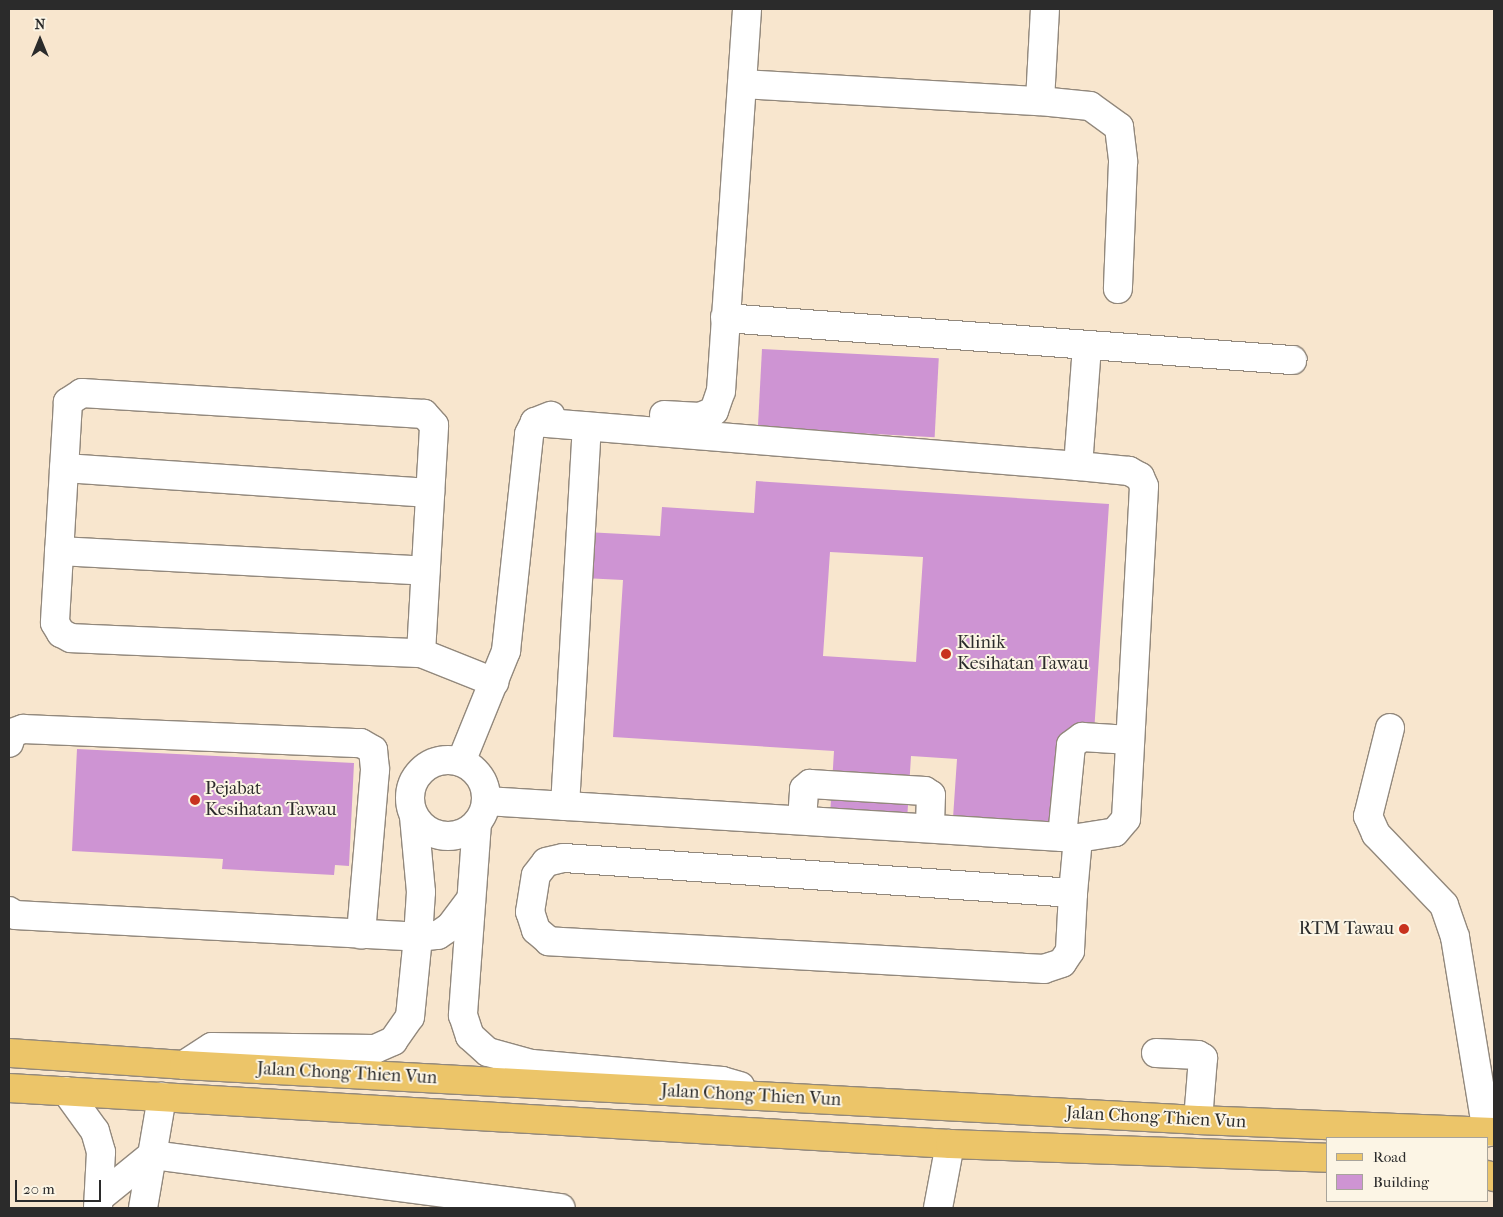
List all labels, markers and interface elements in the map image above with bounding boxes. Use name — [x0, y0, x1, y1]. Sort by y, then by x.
north arrow — [15, 15, 65, 65]
text: N — [35, 16, 45, 33]
place label: Klinik Kesihatan Tawau — [957, 633, 1088, 676]
marker: Klinik Kesihatan Tawau — [939, 647, 953, 661]
place label: Pejabat Kesihatan Tawau — [205, 779, 336, 822]
marker: Pejabat Kesihatan Tawau — [189, 794, 201, 806]
place label: RTM Tawau — [1299, 918, 1394, 940]
marker: RTM Tawau — [1398, 923, 1410, 935]
street label: Jalan Chong Thien Vun — [256, 1058, 438, 1090]
street label: Jalan Chong Thien Vun — [660, 1080, 842, 1112]
street label: Jalan Chong Thien Vun — [1065, 1102, 1247, 1134]
legend — [1326, 1137, 1488, 1202]
text: Road — [1373, 1148, 1406, 1166]
scale bar — [18, 1170, 104, 1202]
text: Building — [1373, 1173, 1429, 1191]
text: 20 m — [23, 1180, 55, 1198]

